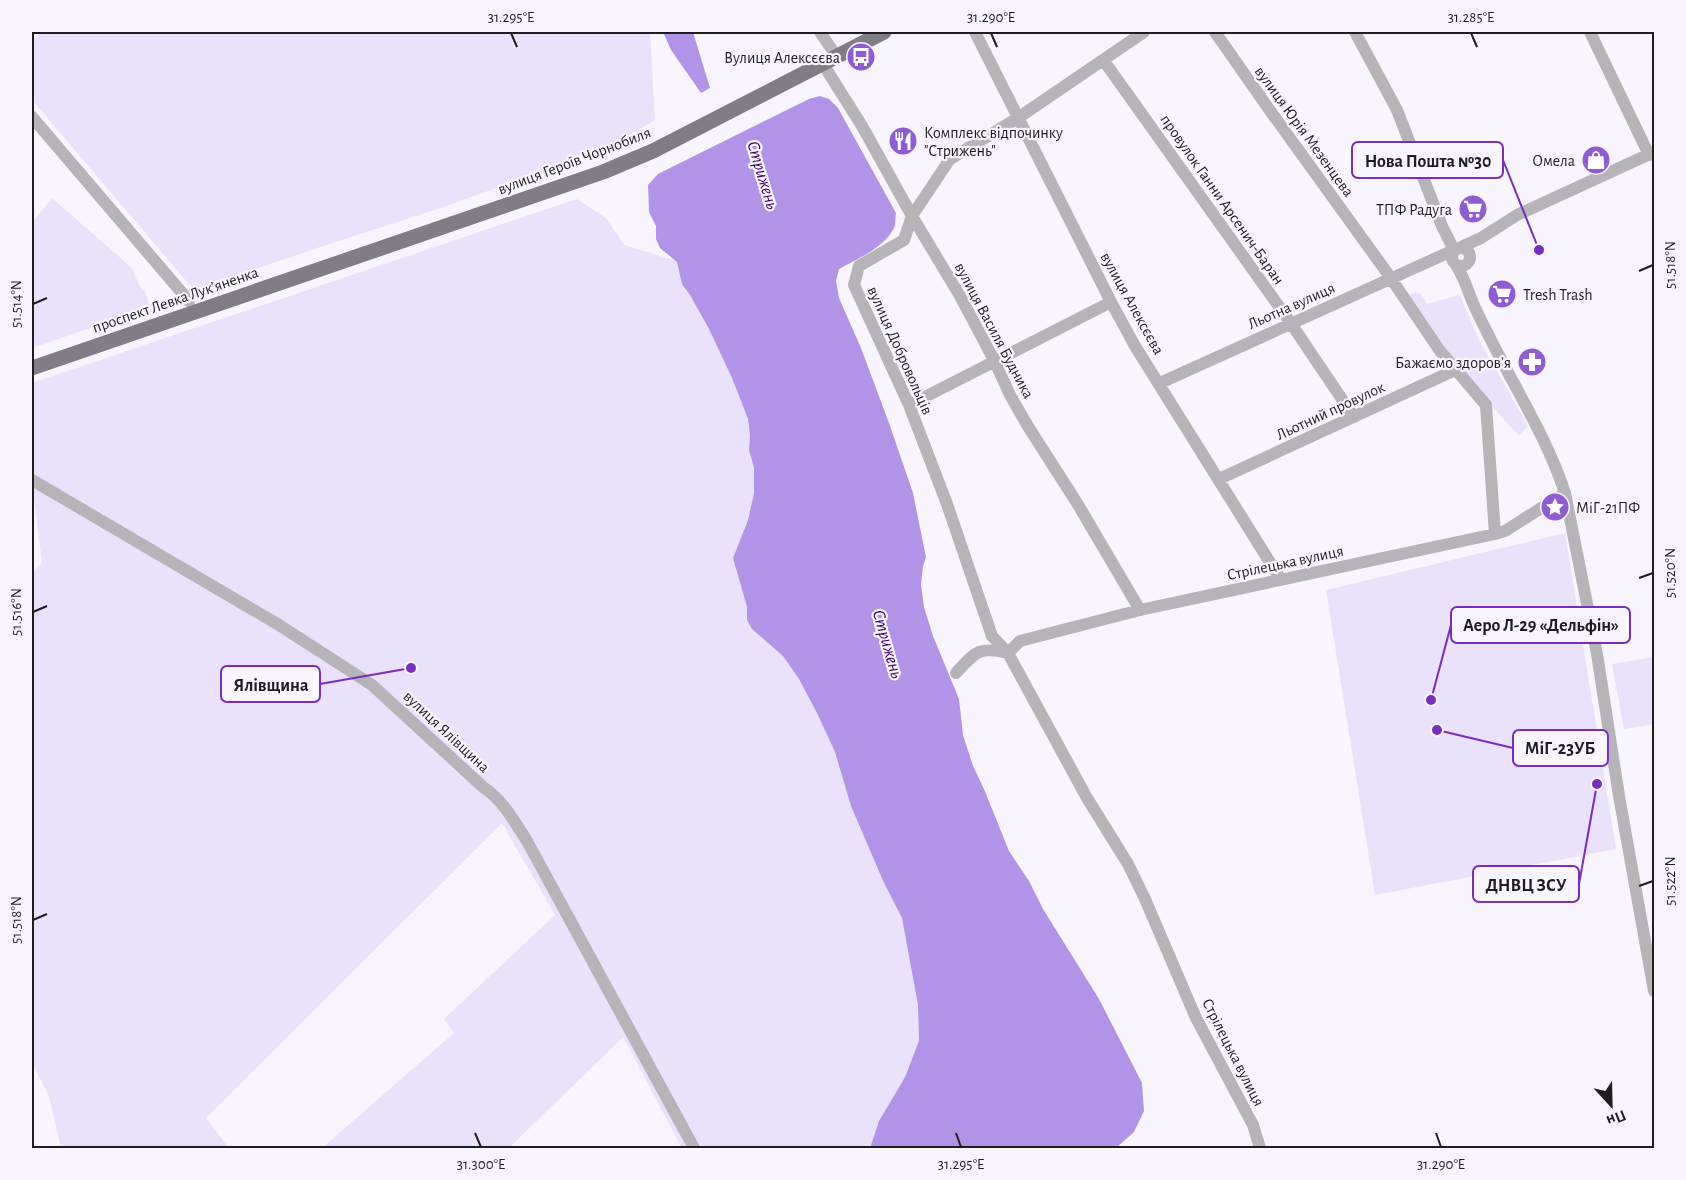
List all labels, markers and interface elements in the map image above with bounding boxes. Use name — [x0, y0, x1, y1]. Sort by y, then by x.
text: 31.295°E — [488, 10, 534, 25]
text: 31.290°E — [967, 10, 1015, 25]
text: 31.285°E — [1448, 10, 1494, 25]
bus stop icon: Вулиця Алексєєва — [845, 41, 877, 73]
place label: Вулиця Алексєєва — [724, 50, 840, 67]
street label: вулиця Юрія Мезенцева — [1251, 63, 1357, 200]
street label: провулок Ганни Арсенич-Баран — [1156, 112, 1287, 288]
street label: вулиця Героїв Чорнобиля — [496, 124, 653, 198]
restaurant icon: Комплекс відпочинку "Стрижень" — [887, 125, 919, 157]
place label: Комплекс відпочинку "Стрижень" — [924, 125, 1063, 159]
water label: Стрижень — [743, 139, 781, 212]
callout: Нова Пошта №30 — [1352, 142, 1503, 178]
shop icon: Омела — [1580, 144, 1612, 176]
text: Нова Пошта №30 — [1365, 153, 1491, 171]
place label: Омела — [1532, 153, 1575, 169]
supermarket icon: ТПФ Радуга — [1457, 193, 1489, 225]
place label: ТПФ Радуга — [1376, 202, 1452, 219]
text: 51.518°N — [1663, 241, 1678, 289]
street label: вулиця Алексєєва — [1097, 250, 1167, 358]
street label: вулиця Василя Будника — [951, 260, 1037, 401]
street label: проспект Левка Лукʼяненка — [90, 264, 261, 337]
supermarket icon: Tresh Trash — [1486, 278, 1518, 310]
text: 51.514°N — [9, 280, 24, 328]
street label: Льотна вулиця — [1245, 280, 1338, 333]
street label: вулиця Добровольців — [864, 284, 936, 417]
place label: Tresh Trash — [1523, 287, 1593, 303]
pharmacy icon: Бажаємо здоров’я — [1516, 346, 1548, 378]
place label: Бажаємо здоров’я — [1395, 355, 1511, 371]
street label: Льотний провулок — [1274, 379, 1388, 444]
place icon: МіГ-21ПФ — [1539, 491, 1571, 523]
place label: МіГ-21ПФ — [1576, 500, 1640, 516]
street label: Стрілецька вулиця — [1225, 543, 1345, 584]
text: 51.520°N — [1663, 548, 1678, 598]
text: 51.516°N — [9, 588, 24, 636]
callout: Аеро Л-29 «Дельфін» — [1451, 607, 1630, 643]
water label: Стрижень — [869, 608, 905, 681]
text: Аеро Л-29 «Дельфін» — [1463, 617, 1619, 635]
callout: Ялівщина — [221, 666, 320, 702]
text: Ялівщина — [234, 677, 309, 695]
street label: вулиця Ялівщина — [399, 688, 493, 776]
callout: МіГ-23УБ — [1513, 730, 1608, 766]
text: МіГ-23УБ — [1525, 740, 1595, 758]
text: 51.522°N — [1663, 856, 1678, 906]
callout: ДНВЦ ЗСУ — [1473, 866, 1579, 902]
text: ДНВЦ ЗСУ — [1485, 877, 1567, 895]
text: 51.518°N — [9, 896, 24, 944]
street label: Стрілецька вулиця — [1198, 996, 1267, 1109]
north arrow — [1581, 1075, 1641, 1135]
text: Пн — [1604, 1107, 1628, 1129]
text: 31.300°E — [457, 1157, 505, 1172]
text: 31.295°E — [938, 1157, 984, 1172]
text: 31.290°E — [1417, 1157, 1465, 1172]

